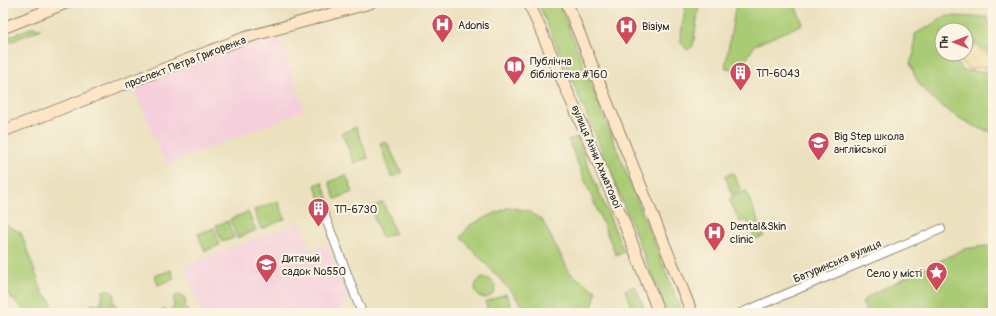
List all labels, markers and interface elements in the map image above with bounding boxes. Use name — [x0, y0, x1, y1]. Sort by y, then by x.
hospital icon: Adonis — [430, 12, 456, 45]
hospital icon: Візіум — [614, 13, 640, 46]
place label: Adonis — [458, 19, 489, 32]
place label: Візіум — [642, 20, 669, 33]
north arrow — [934, 22, 974, 62]
street label: проспект Петра Григоренка — [123, 33, 248, 92]
text: Пн — [938, 35, 951, 48]
library icon: Публічна бібліотека #160 — [501, 54, 527, 87]
place label: Публічна бібліотека #160 — [530, 55, 607, 81]
building icon: ТП-6043 — [728, 60, 754, 93]
place label: ТП-6043 — [756, 67, 800, 80]
street label: вулиця Анни Ахматової — [569, 103, 625, 212]
school or university icon: Big Step школа англiйськоï — [805, 129, 831, 162]
place label: Big Step школа англiйськоï — [834, 130, 904, 156]
building icon: ТП-6730 — [305, 196, 331, 229]
place label: ТП-6730 — [334, 203, 377, 216]
hospital icon: Dental&Skin clinic — [702, 219, 728, 252]
place label: Dental&Skin clinic — [730, 220, 786, 246]
street label: Батуринська вулиця — [791, 237, 883, 286]
school or university icon: Дитячий садок №550 — [254, 251, 280, 284]
place label: Дитячий садок №550 — [281, 252, 346, 278]
place icon: Село у місті — [924, 260, 950, 293]
place label: Село у місті — [867, 267, 922, 280]

